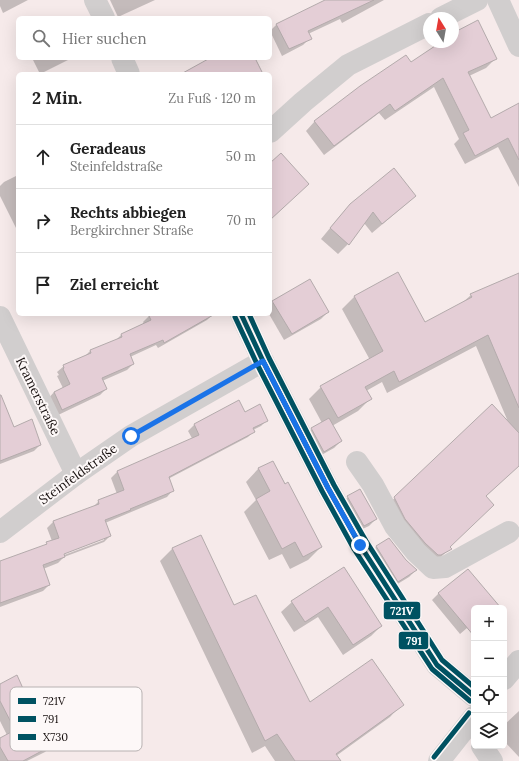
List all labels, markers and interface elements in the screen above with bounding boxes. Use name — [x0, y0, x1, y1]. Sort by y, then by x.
north arrow — [423, 12, 459, 48]
search box — [16, 16, 272, 60]
icon: search — [30, 27, 52, 49]
text: Hier suchen — [62, 29, 146, 48]
text: 2 Min. — [32, 87, 82, 109]
text: Zu Fuß · 120 m — [168, 90, 256, 107]
text: Geradeaus — [70, 139, 146, 158]
icon: ahead — [32, 146, 54, 168]
text: 50 m — [226, 148, 256, 165]
text: Steinfeldstraße — [70, 158, 163, 175]
text: Rechts abbiegen — [70, 203, 186, 222]
icon: right — [32, 210, 54, 232]
text: 70 m — [227, 212, 256, 229]
text: Bergkirchner Straße — [70, 222, 194, 239]
icon: arrive — [32, 274, 54, 296]
text: Ziel erreicht — [70, 275, 159, 294]
street label: Kramerstraße — [12, 354, 64, 438]
route start — [122, 427, 140, 445]
street label: Steinfeldstraße — [35, 440, 121, 508]
route end — [351, 536, 369, 554]
line badge: 721V — [383, 601, 421, 620]
text: 721V — [390, 604, 414, 618]
map controls — [471, 605, 507, 749]
button: + — [471, 605, 507, 641]
line badge: 791 — [398, 631, 429, 650]
text: 791 — [406, 634, 423, 648]
button: − — [471, 641, 507, 677]
button: locate — [471, 677, 507, 713]
legend — [10, 687, 142, 751]
text: 721V — [43, 694, 66, 708]
text: 791 — [43, 712, 58, 726]
button: layers — [471, 713, 507, 749]
text: X730 — [43, 730, 68, 744]

